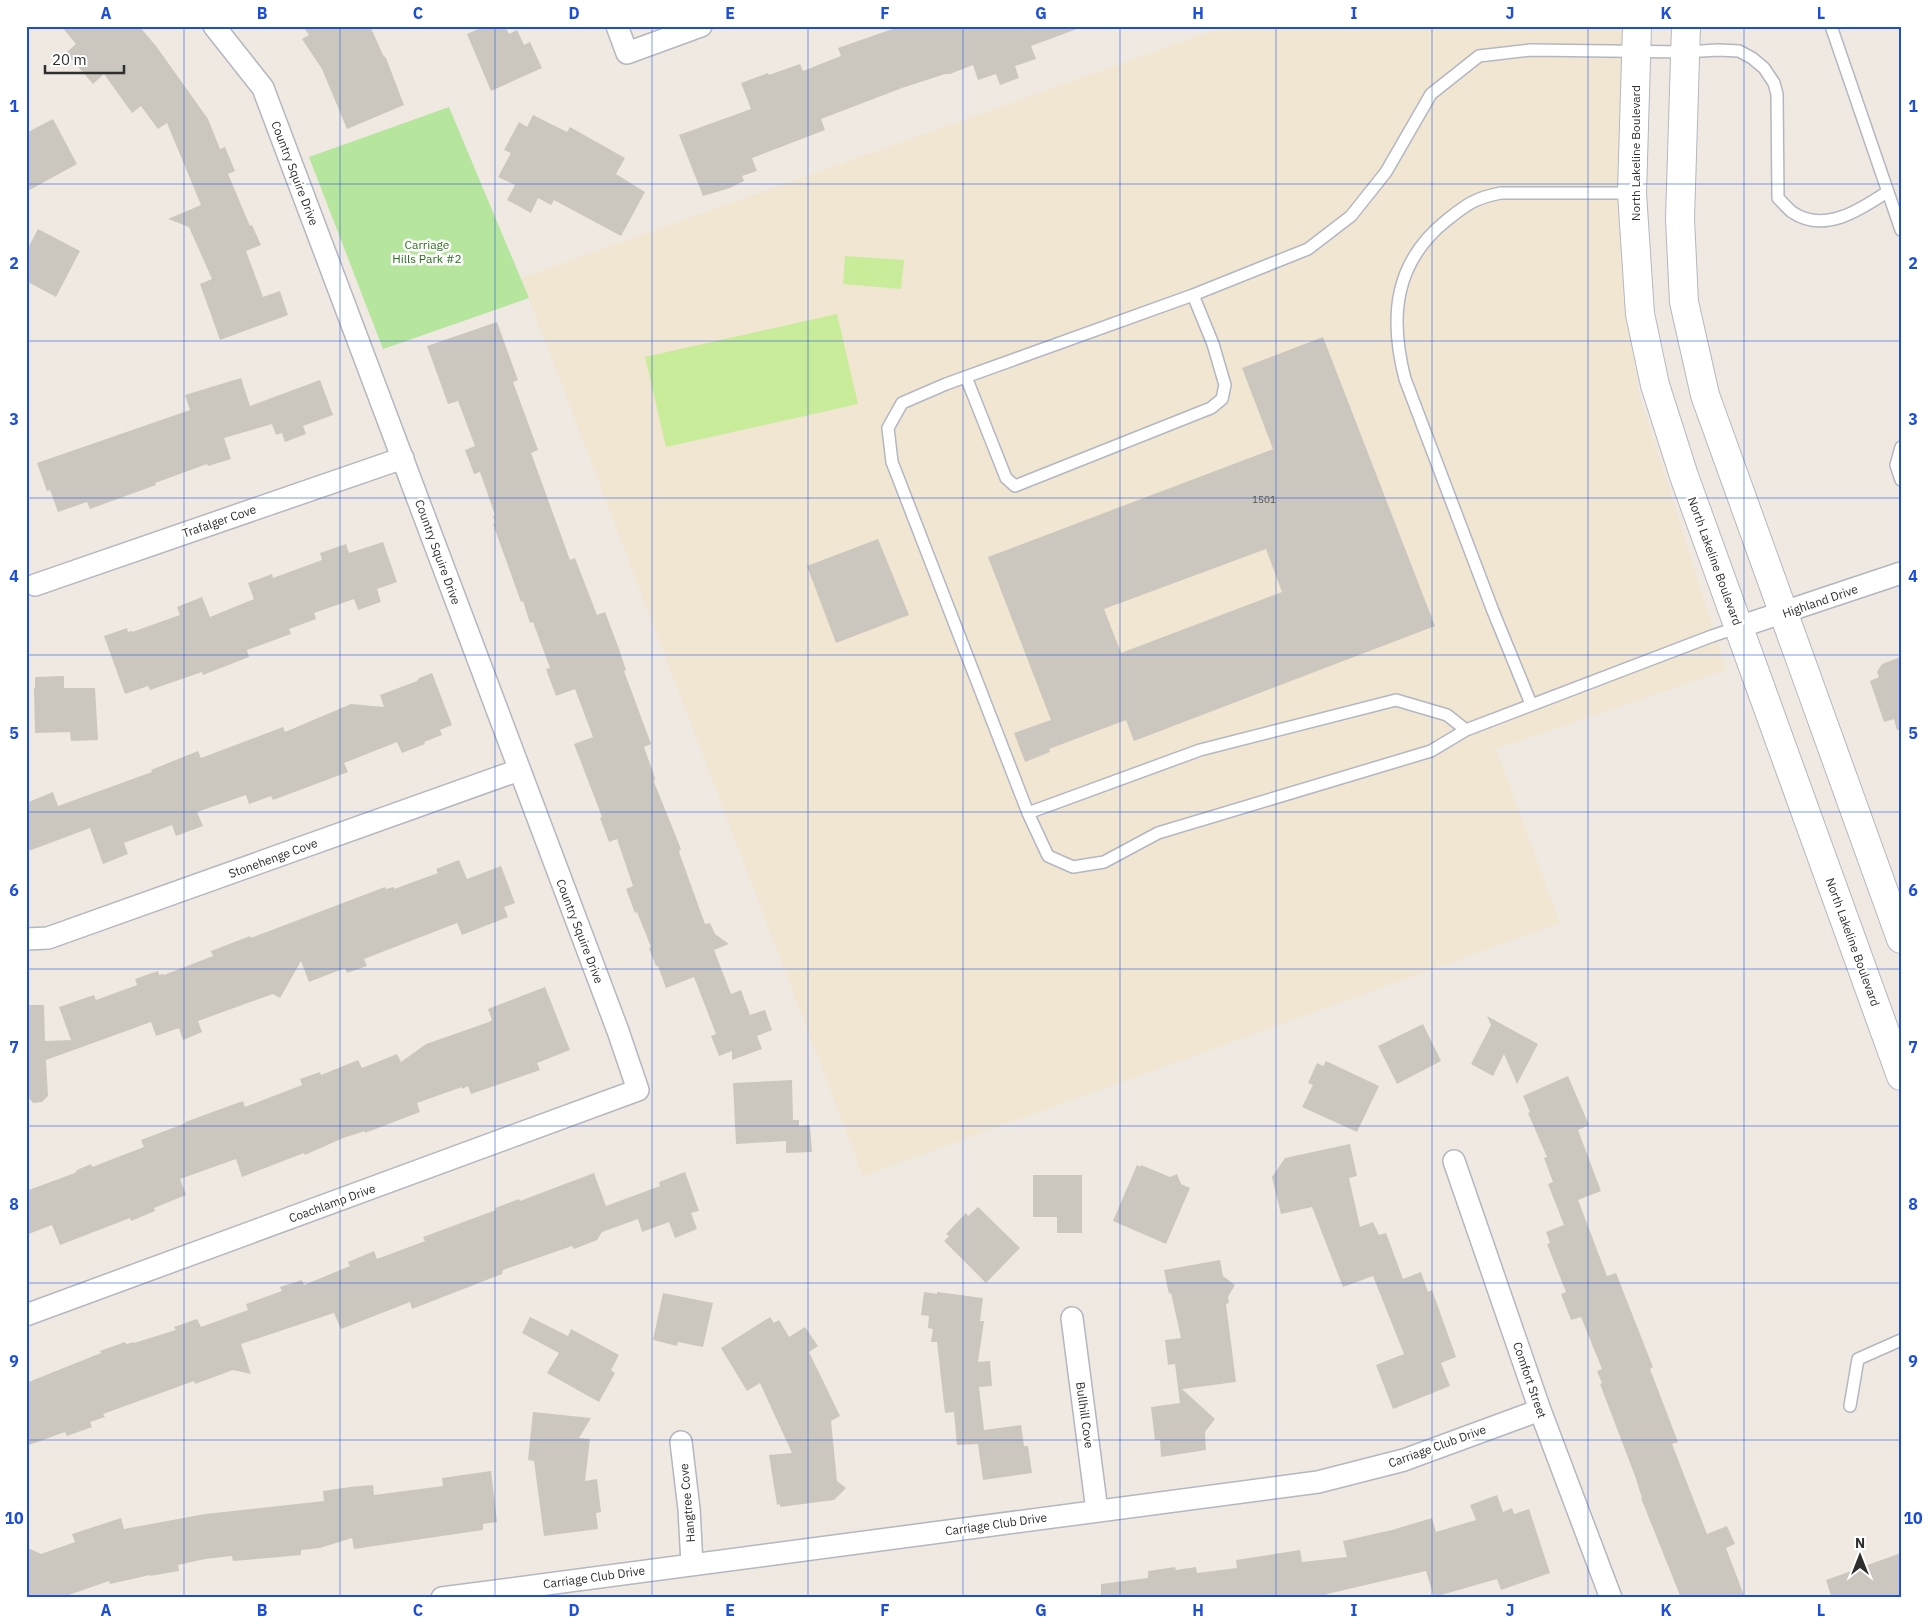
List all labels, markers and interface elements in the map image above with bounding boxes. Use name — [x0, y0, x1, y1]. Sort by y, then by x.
text: A — [101, 3, 112, 23]
text: B — [257, 3, 268, 23]
text: C — [413, 3, 423, 23]
text: D — [568, 3, 580, 23]
text: E — [725, 3, 735, 23]
text: F — [880, 3, 890, 23]
text: G — [1035, 3, 1047, 23]
text: H — [1192, 3, 1204, 23]
text: I — [1351, 3, 1358, 23]
text: J — [1506, 3, 1514, 23]
text: K — [1660, 3, 1672, 23]
text: L — [1817, 3, 1825, 23]
scale bar — [45, 42, 124, 74]
text: 20 m — [52, 50, 87, 69]
street label: North Lakeline Boulevard — [1628, 85, 1643, 221]
text: 1 — [9, 96, 19, 116]
text: 1 — [1908, 96, 1918, 116]
street label: Country Squire Drive — [268, 119, 322, 228]
park label: Carriage Hills Park #2 — [392, 237, 462, 266]
text: 2 — [9, 253, 19, 273]
text: 2 — [1908, 253, 1918, 273]
text: 3 — [9, 409, 19, 429]
text: 3 — [1908, 409, 1918, 429]
house number: 1501 — [1252, 493, 1276, 506]
street label: North Lakeline Boulevard — [1685, 495, 1745, 627]
street label: Country Squire Drive — [412, 497, 464, 607]
street label: Trafalger Cove — [180, 501, 258, 541]
text: 4 — [9, 566, 19, 586]
text: 4 — [1908, 566, 1918, 586]
street label: Highland Drive — [1780, 581, 1860, 621]
text: 5 — [9, 723, 19, 743]
text: 5 — [1908, 723, 1918, 743]
street label: Stonehenge Cove — [226, 835, 320, 881]
street label: North Lakeline Boulevard — [1823, 876, 1883, 1008]
street label: Country Squire Drive — [553, 877, 607, 986]
text: 6 — [9, 880, 19, 900]
text: 6 — [1908, 880, 1918, 900]
text: 7 — [9, 1037, 19, 1057]
text: 7 — [1908, 1037, 1918, 1057]
street label: Coachlamp Drive — [287, 1180, 378, 1226]
text: 8 — [9, 1194, 19, 1214]
text: 8 — [1908, 1194, 1918, 1214]
street label: Comfort Street — [1510, 1340, 1550, 1420]
text: 9 — [9, 1351, 19, 1371]
text: 9 — [1908, 1351, 1918, 1371]
street label: Bullhill Cove — [1073, 1381, 1097, 1449]
street label: Carriage Club Drive — [1386, 1421, 1488, 1471]
street label: Hangtree Cove — [676, 1463, 698, 1543]
text: 10 — [4, 1508, 24, 1528]
text: 10 — [1903, 1508, 1923, 1528]
street label: Carriage Club Drive — [944, 1509, 1048, 1539]
north arrow — [1834, 1532, 1884, 1582]
text: N — [1855, 1534, 1865, 1552]
street label: Carriage Club Drive — [542, 1562, 646, 1592]
text: A — [101, 1600, 112, 1620]
text: B — [257, 1600, 268, 1620]
text: C — [413, 1600, 423, 1620]
text: D — [568, 1600, 580, 1620]
text: E — [725, 1600, 735, 1620]
text: F — [880, 1600, 890, 1620]
text: G — [1035, 1600, 1047, 1620]
text: H — [1192, 1600, 1204, 1620]
text: I — [1351, 1600, 1358, 1620]
text: J — [1506, 1600, 1514, 1620]
text: K — [1660, 1600, 1672, 1620]
text: L — [1817, 1600, 1825, 1620]

